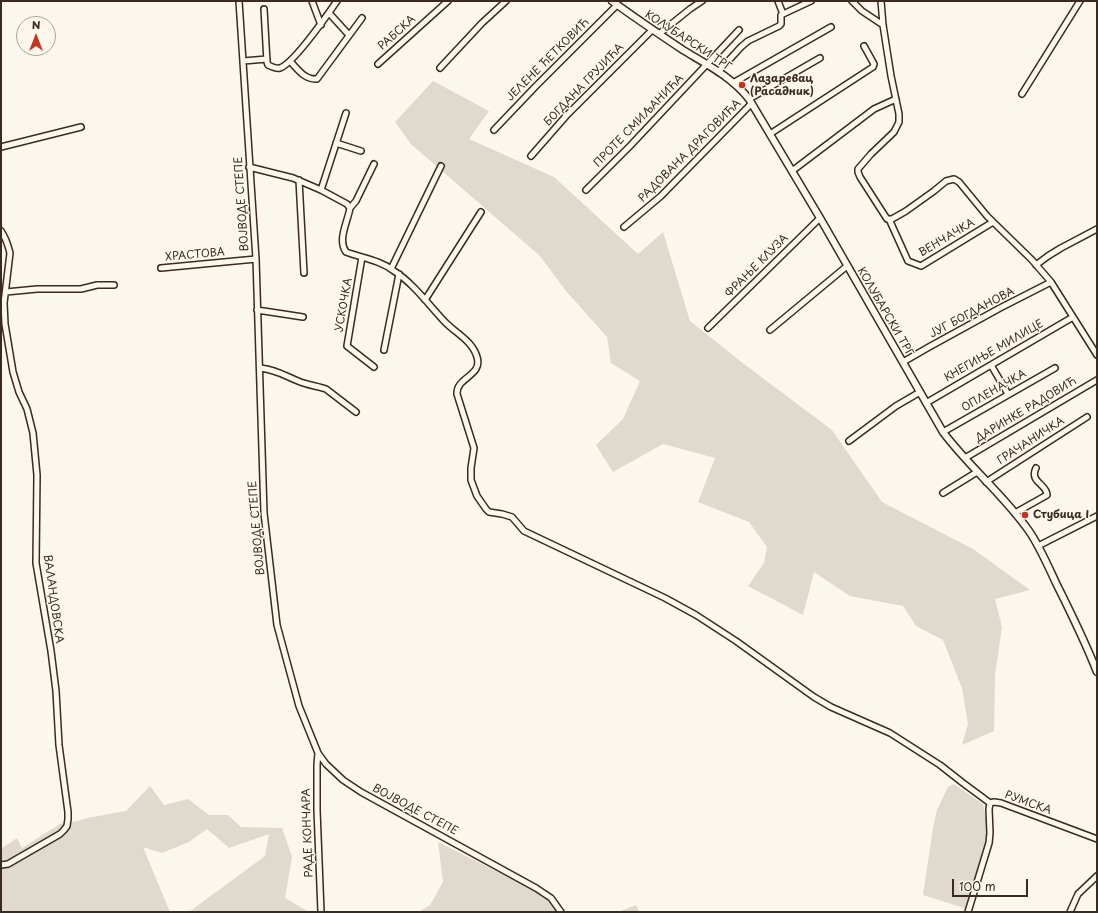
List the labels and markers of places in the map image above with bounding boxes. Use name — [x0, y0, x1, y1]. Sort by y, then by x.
place label: Лазаревац (Расадник) — [750, 72, 814, 98]
marker: Лазаревац (Расадник) — [737, 80, 747, 90]
place label: Стубица I — [1033, 508, 1089, 522]
marker: Стубица I — [1020, 510, 1030, 520]

